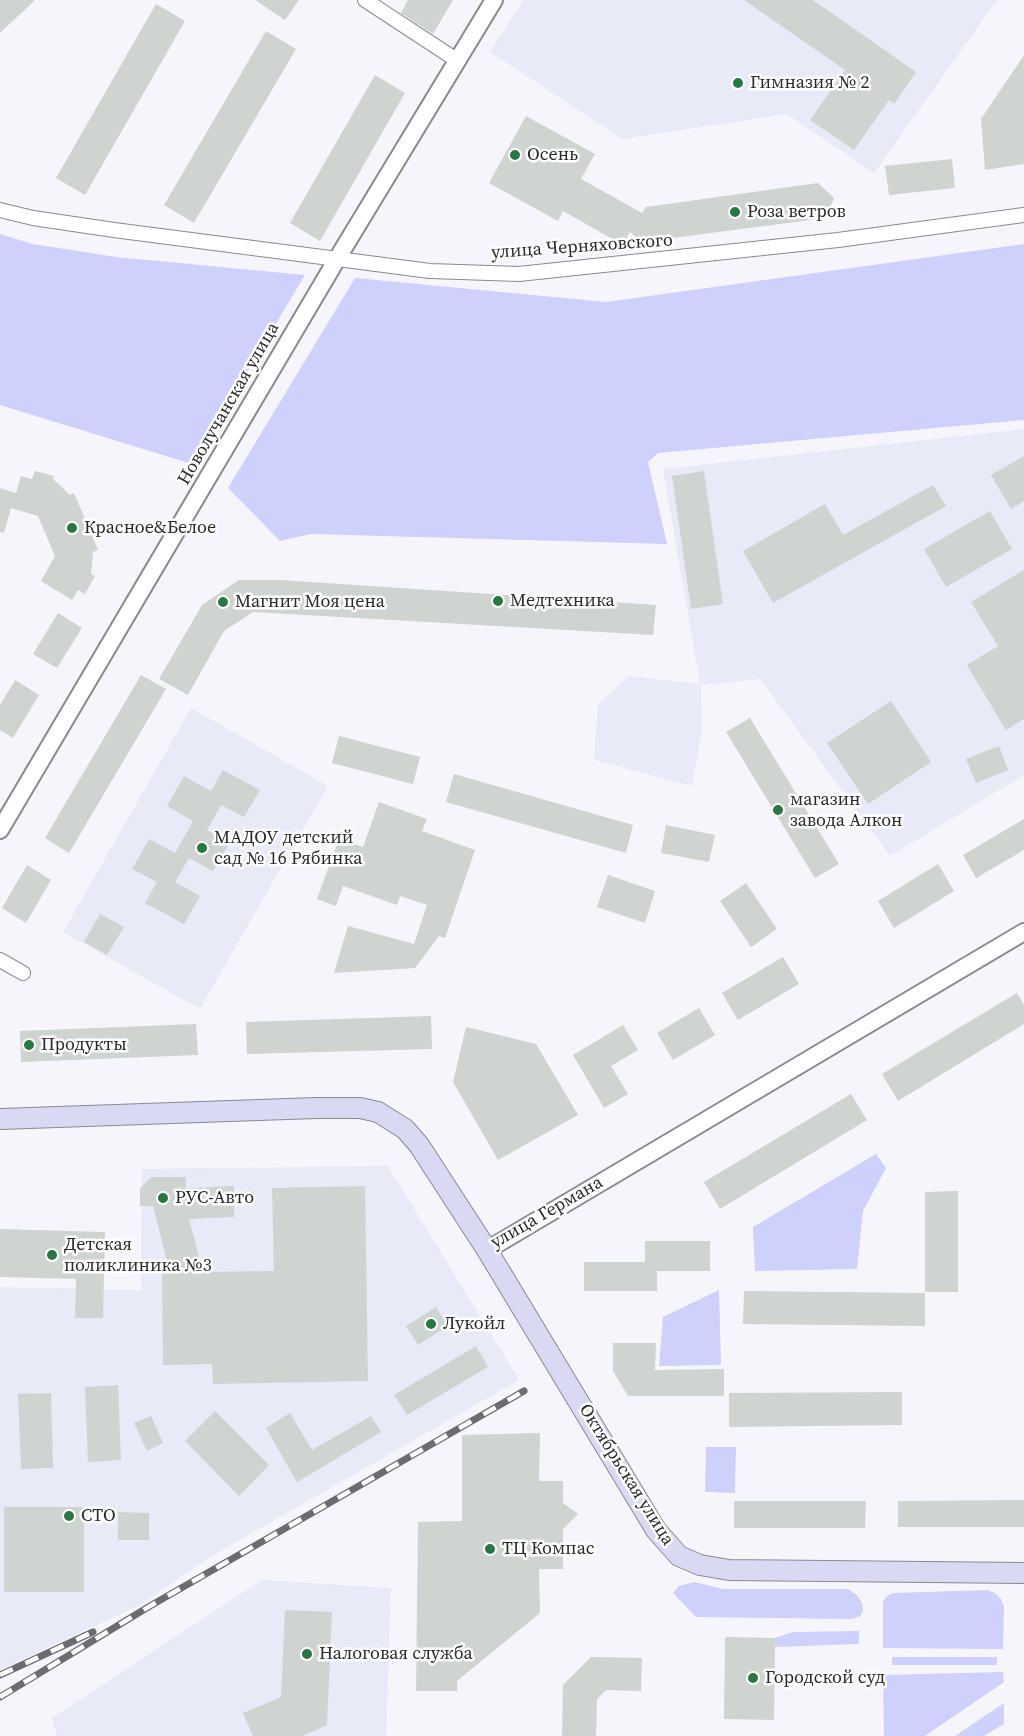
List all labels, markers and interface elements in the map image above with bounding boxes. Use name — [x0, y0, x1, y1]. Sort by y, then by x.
place label: Гимназия № 2 — [750, 72, 870, 94]
marker: Гимназия № 2 — [731, 76, 745, 90]
place label: Осень — [527, 144, 578, 166]
marker: Осень — [508, 148, 522, 162]
place label: Роза ветров — [747, 201, 846, 223]
marker: Роза ветров — [728, 205, 742, 219]
street label: улица Черняховского — [490, 230, 674, 264]
street label: Новолучанская улица — [174, 319, 284, 489]
place label: Красное&Белое — [84, 517, 216, 539]
marker: Красное&Белое — [65, 521, 79, 535]
place label: Медтехника — [510, 590, 615, 612]
place label: Магнит Моя цена — [235, 591, 385, 613]
marker: Медтехника — [491, 594, 505, 608]
marker: Магнит Моя цена — [216, 595, 230, 609]
place label: магазин завода Алкон — [790, 789, 902, 832]
marker: магазин завода Алкон — [771, 803, 785, 817]
place label: МАДОУ детский сад № 16 Рябинка — [214, 827, 362, 870]
marker: МАДОУ детский сад № 16 Рябинка — [195, 841, 209, 855]
place label: Продукты — [41, 1034, 127, 1056]
marker: Продукты — [22, 1038, 36, 1052]
street label: улица Германа — [487, 1172, 607, 1254]
place label: РУС-Авто — [175, 1187, 254, 1209]
marker: РУС-Авто — [156, 1191, 170, 1205]
place label: Детская поликлиника №3 — [64, 1234, 212, 1276]
marker: Детская поликлиника №3 — [45, 1248, 59, 1262]
place label: Лукойл — [443, 1313, 505, 1335]
marker: Лукойл — [424, 1317, 438, 1331]
street label: Октябрьская улица — [574, 1400, 678, 1550]
place label: СТО — [81, 1505, 116, 1527]
marker: СТО — [62, 1509, 76, 1523]
place label: ТЦ Компас — [502, 1538, 595, 1560]
marker: ТЦ Компас — [483, 1542, 497, 1556]
place label: Налоговая служба — [319, 1643, 473, 1665]
marker: Налоговая служба — [300, 1647, 314, 1661]
place label: Городской суд — [765, 1667, 885, 1689]
marker: Городской суд — [746, 1671, 760, 1685]

